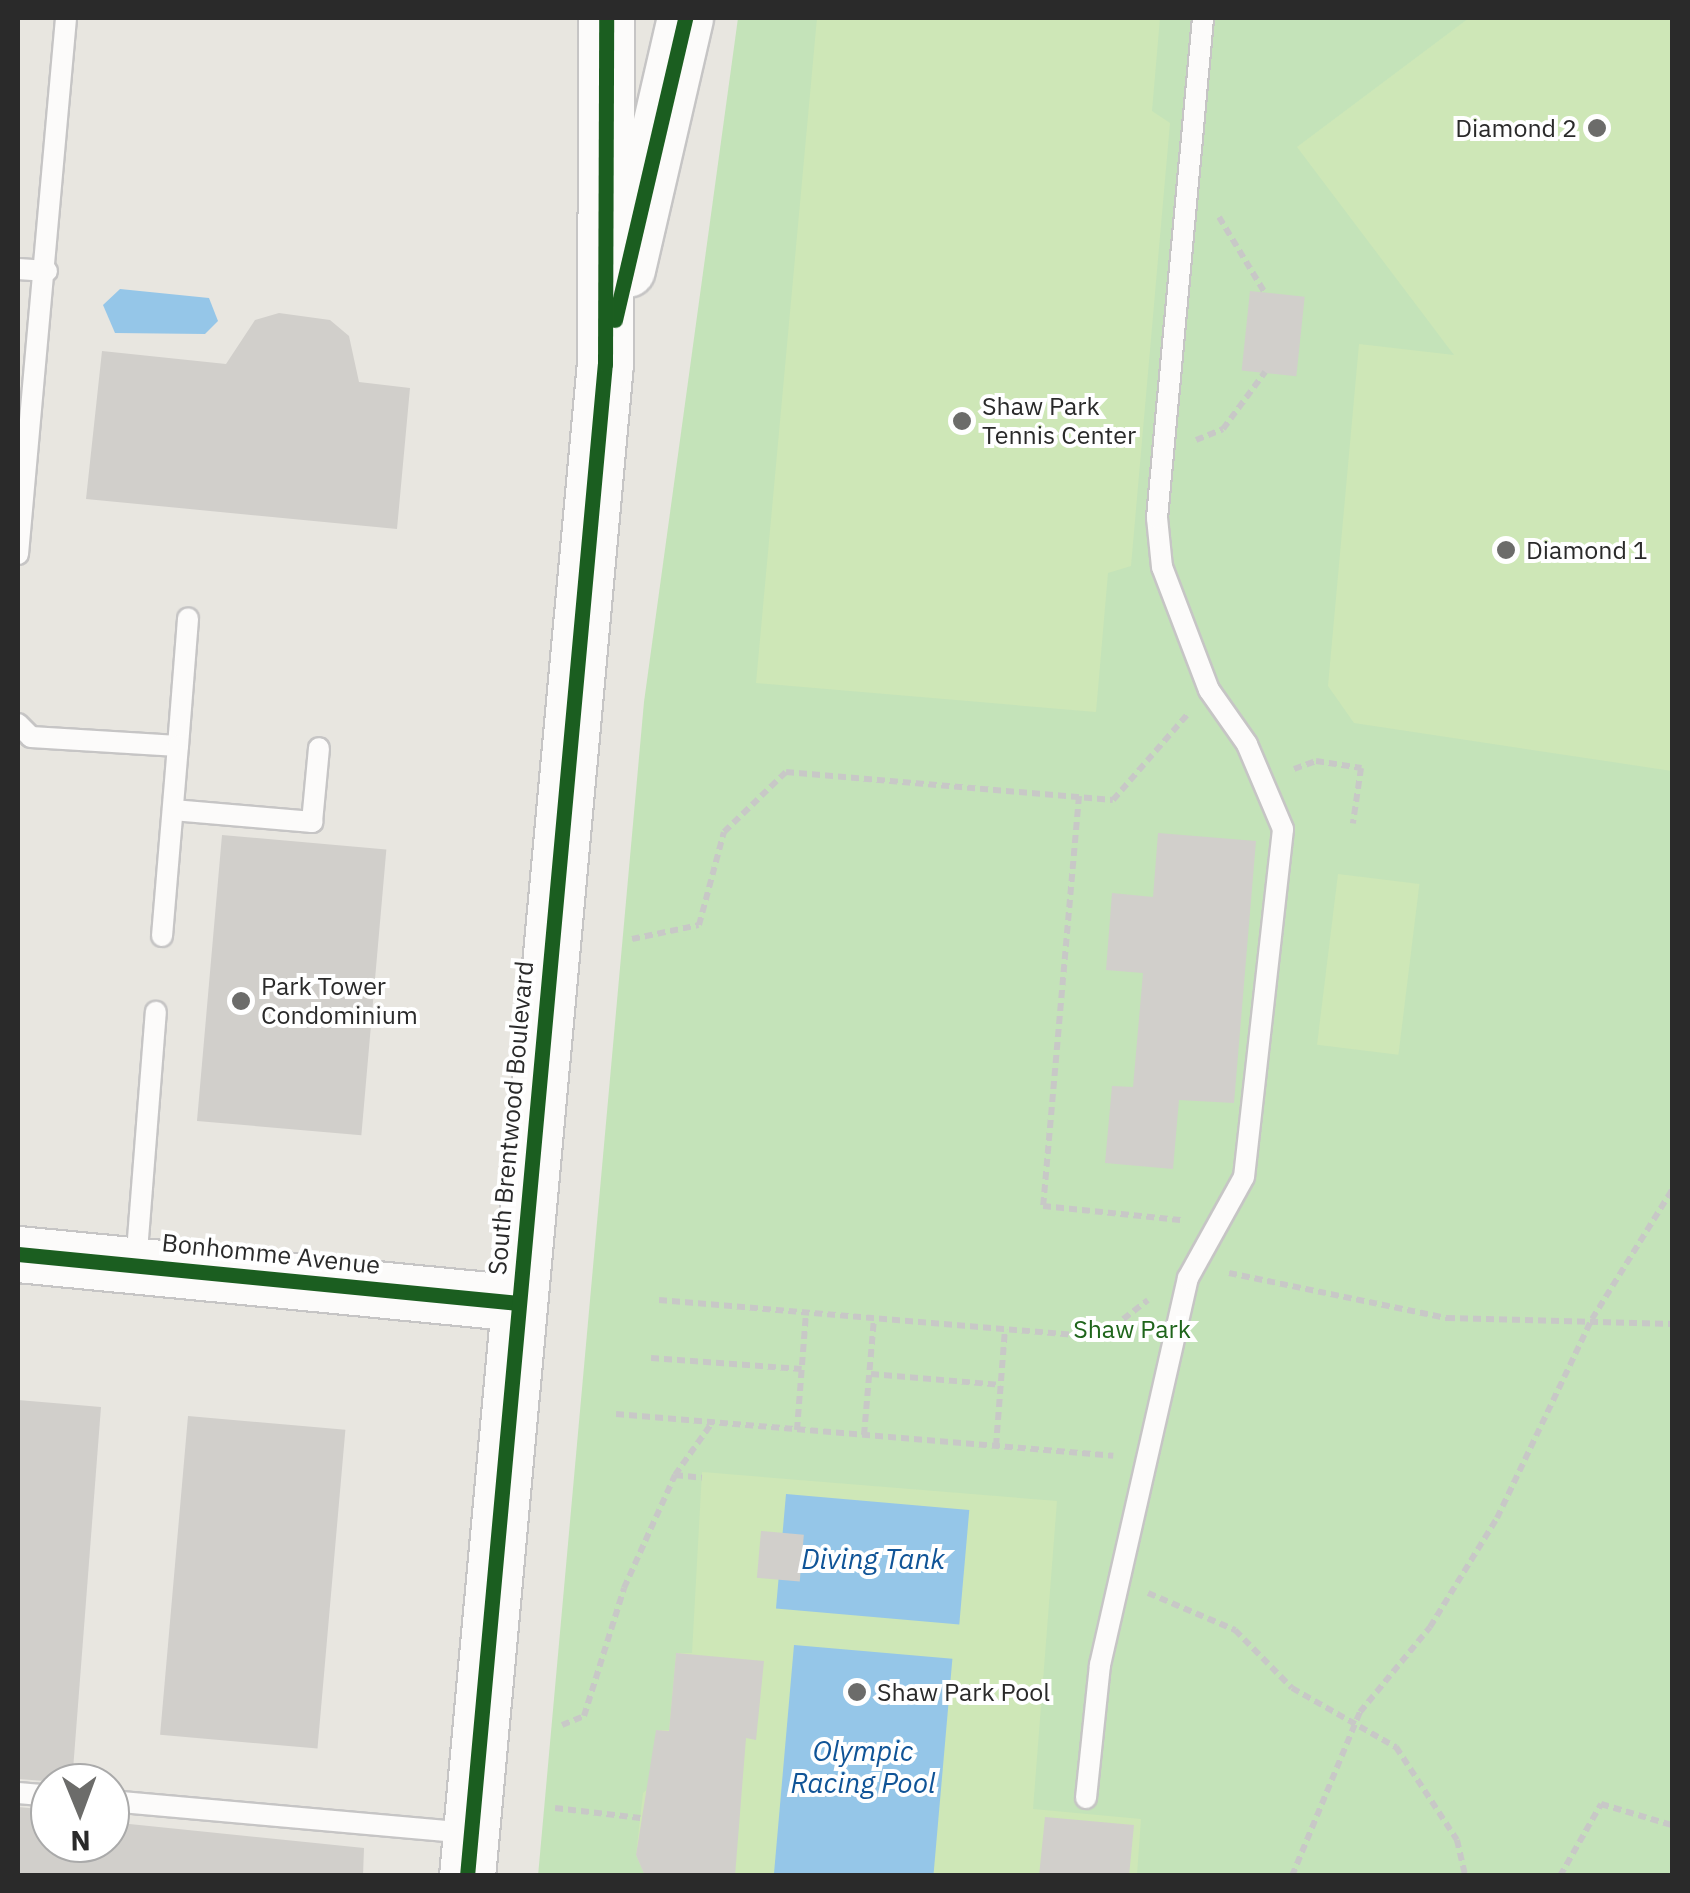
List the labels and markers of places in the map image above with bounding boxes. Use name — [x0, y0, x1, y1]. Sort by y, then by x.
place label: Diamond 2 — [1455, 113, 1577, 143]
marker: Diamond 2 — [1586, 117, 1608, 139]
place label: Shaw Park Tennis Center — [982, 392, 1136, 451]
marker: Shaw Park Tennis Center — [951, 410, 973, 432]
place label: Diamond 1 — [1526, 535, 1648, 565]
marker: Diamond 1 — [1495, 539, 1517, 561]
place label: Park Tower Condominium — [261, 972, 418, 1031]
marker: Park Tower Condominium — [230, 990, 252, 1012]
place label: Shaw Park Pool — [877, 1677, 1050, 1707]
marker: Shaw Park Pool — [846, 1681, 868, 1703]

